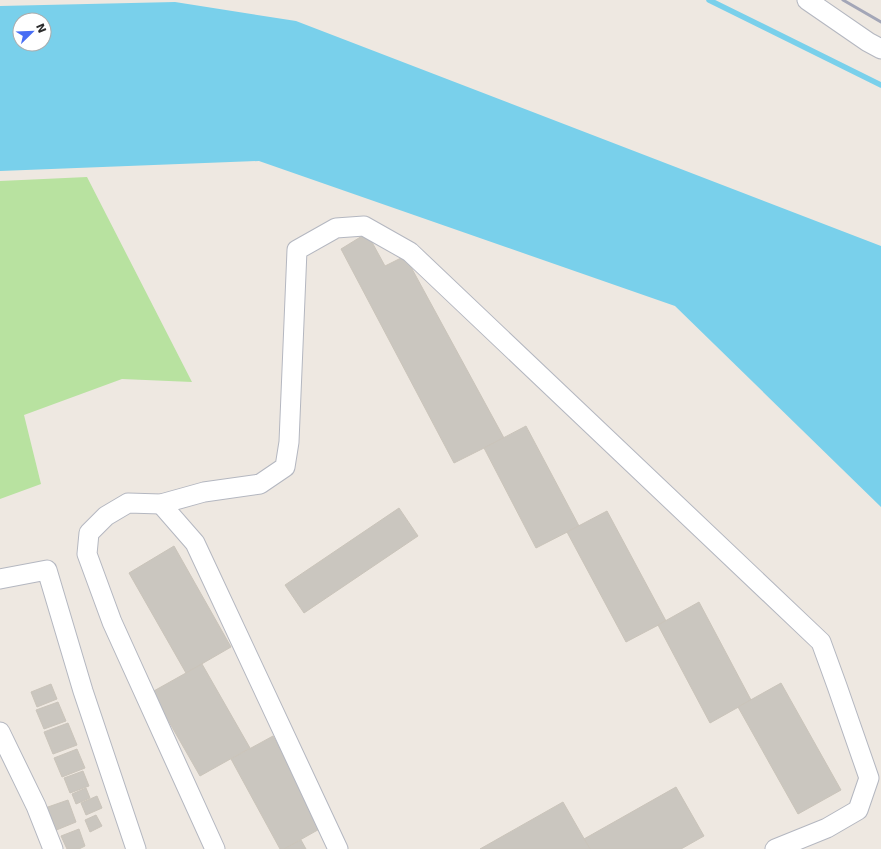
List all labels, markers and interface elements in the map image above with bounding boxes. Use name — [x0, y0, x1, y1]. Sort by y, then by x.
north arrow — [12, 12, 52, 52]
text: N — [33, 22, 49, 35]

